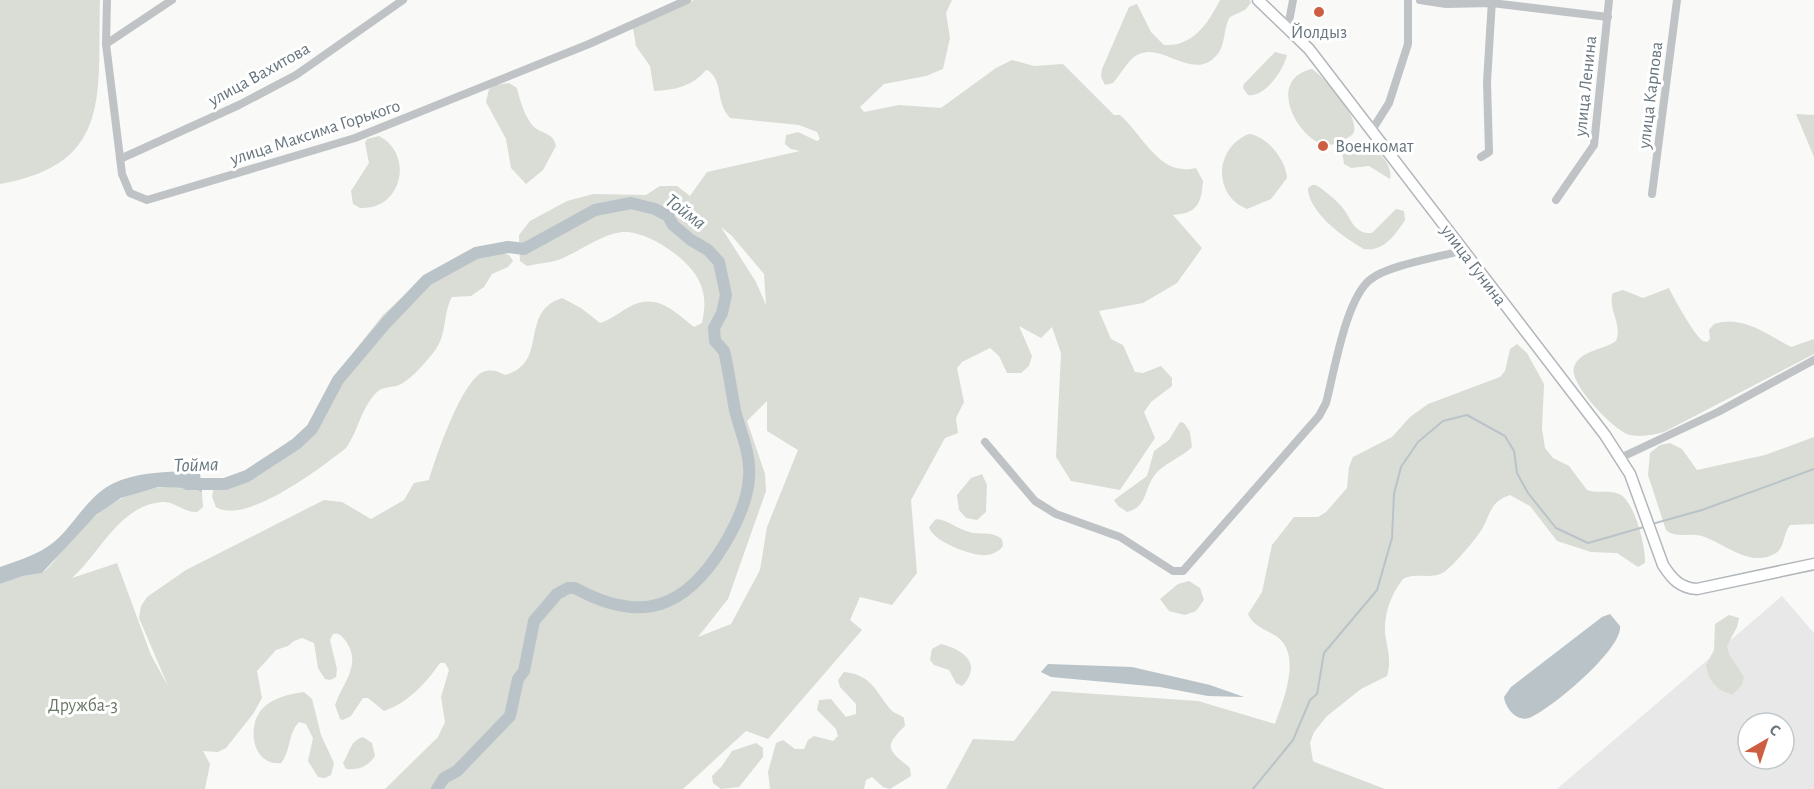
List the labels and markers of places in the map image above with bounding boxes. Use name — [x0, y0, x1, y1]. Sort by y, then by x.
marker: Йолдыз — [1312, 5, 1326, 19]
place label: Йолдыз — [1291, 22, 1347, 42]
place label: Военкомат — [1335, 138, 1414, 156]
marker: Военкомат — [1316, 139, 1330, 153]

